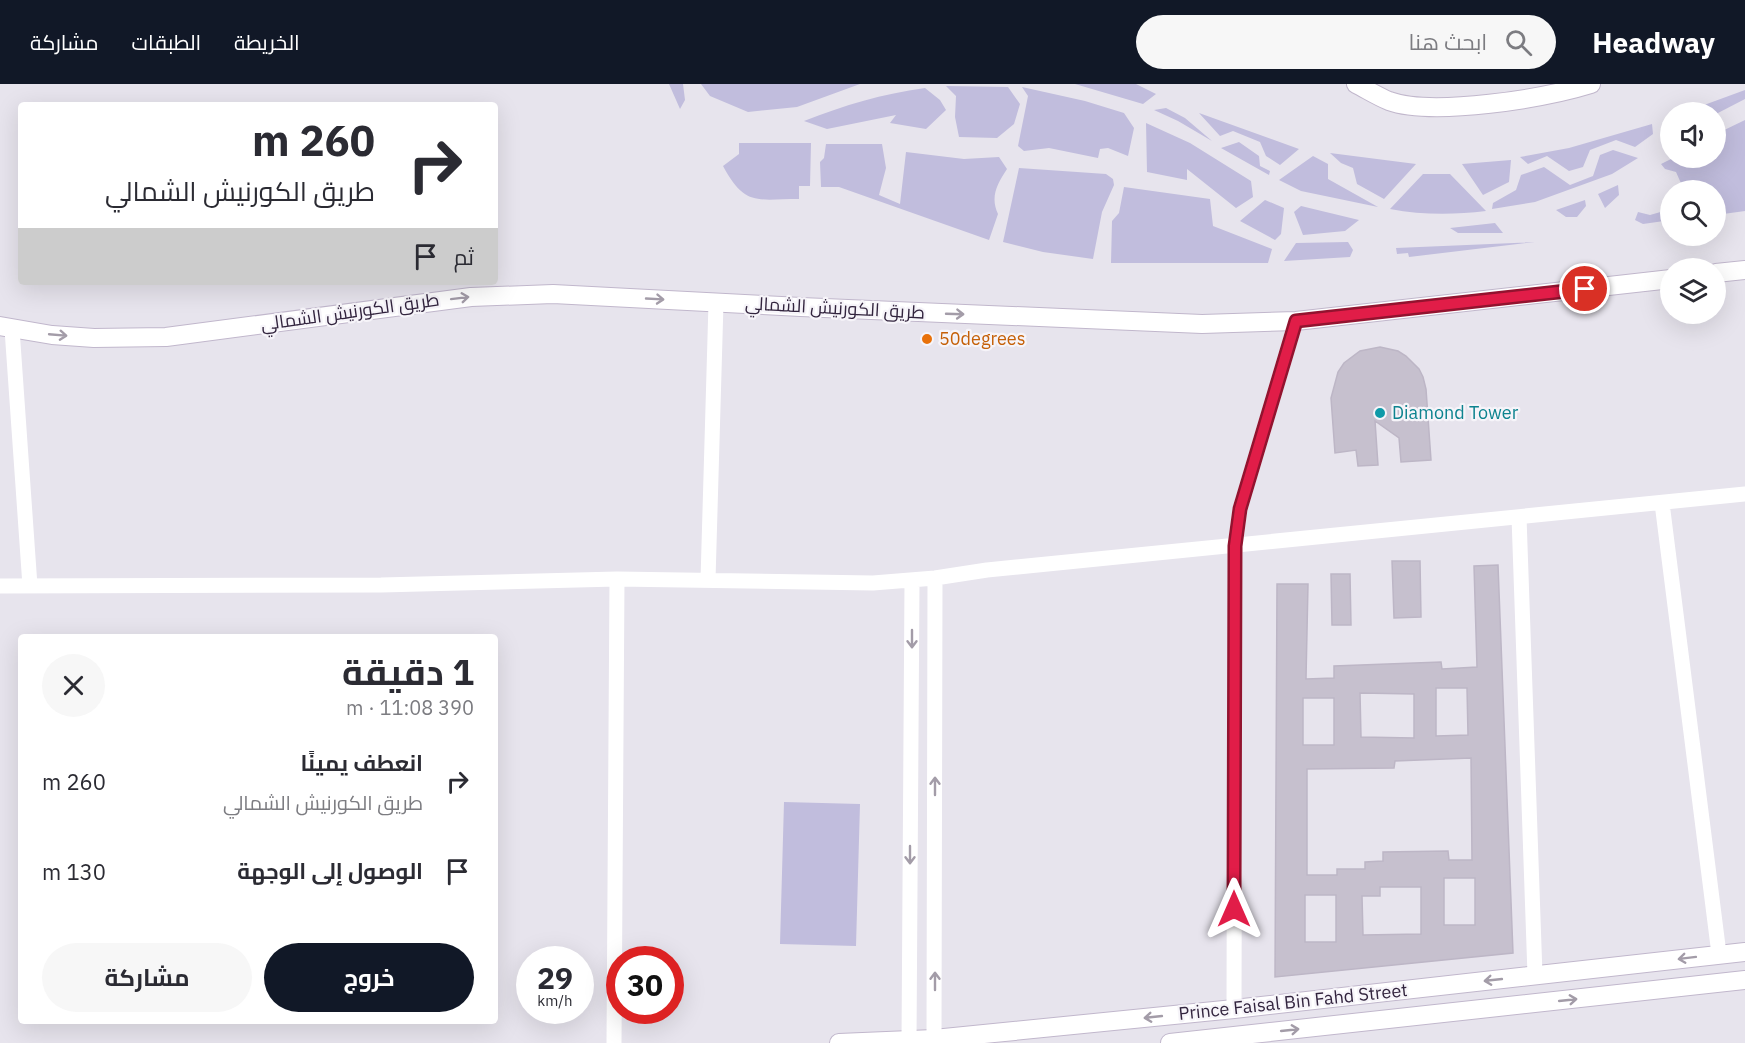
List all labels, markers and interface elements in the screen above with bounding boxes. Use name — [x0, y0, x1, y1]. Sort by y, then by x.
search box — [1136, 15, 1556, 69]
text: Headway — [1592, 24, 1715, 61]
icon: search — [1502, 26, 1535, 59]
text: ابحث هنا — [1409, 27, 1487, 56]
text: مشاركة — [30, 28, 99, 56]
text: الطبقات — [132, 28, 201, 56]
text: الخريطة — [234, 28, 300, 56]
map controls — [1660, 102, 1726, 324]
button: sound — [1660, 102, 1726, 168]
text: 260 m — [252, 113, 375, 168]
icon: right — [396, 126, 474, 204]
text: طريق الكورنيش الشمالي — [105, 173, 375, 208]
button: search — [1660, 180, 1726, 246]
icon: arrive — [409, 240, 442, 273]
text: ثم — [454, 242, 474, 271]
button: layers — [1660, 258, 1726, 324]
pin — [1559, 263, 1610, 314]
icon: arrive — [1568, 272, 1601, 305]
street label: طريق الكورنيش الشمالي — [259, 288, 441, 338]
street label: طريق الكورنيش الشمالي — [744, 291, 926, 327]
one-way arrow — [450, 292, 470, 303]
one-way arrow — [644, 294, 664, 305]
one-way arrow — [944, 308, 964, 319]
place label: 50degrees — [939, 327, 1025, 350]
one-way arrow — [47, 330, 67, 341]
marker: 50degrees — [920, 332, 934, 346]
place label: Diamond Tower — [1392, 401, 1519, 424]
marker: Diamond Tower — [1373, 406, 1387, 420]
one-way arrow — [906, 629, 918, 649]
text: 1 دقيقة — [342, 648, 474, 695]
button: close — [42, 654, 105, 717]
text: 390 m · 11:08 — [346, 694, 474, 721]
text: انعطف يمينًا — [301, 748, 423, 777]
icon: right — [441, 765, 474, 798]
text: 260 m — [42, 767, 106, 796]
one-way arrow — [929, 776, 941, 796]
text: طريق الكورنيش الشمالي — [223, 789, 423, 816]
one-way arrow — [905, 845, 916, 865]
icon: arrive — [441, 855, 474, 888]
text: الوصول إلى الوجهة — [237, 856, 423, 885]
text: 130 m — [42, 857, 106, 886]
position arrow — [1202, 877, 1266, 941]
button: مشاركة — [42, 943, 252, 1012]
button: خروج — [264, 943, 474, 1012]
speed limit sign: 30 — [606, 946, 684, 1024]
one-way arrow — [1677, 953, 1697, 964]
text: 29 — [537, 958, 573, 997]
one-way arrow — [929, 971, 941, 991]
one-way arrow — [1484, 975, 1504, 986]
street label: Prince Faisal Bin Fahd Street — [1177, 978, 1409, 1025]
text: km/h — [537, 991, 573, 1010]
one-way arrow — [1557, 994, 1577, 1005]
one-way arrow — [1144, 1012, 1164, 1023]
one-way arrow — [1280, 1024, 1300, 1035]

